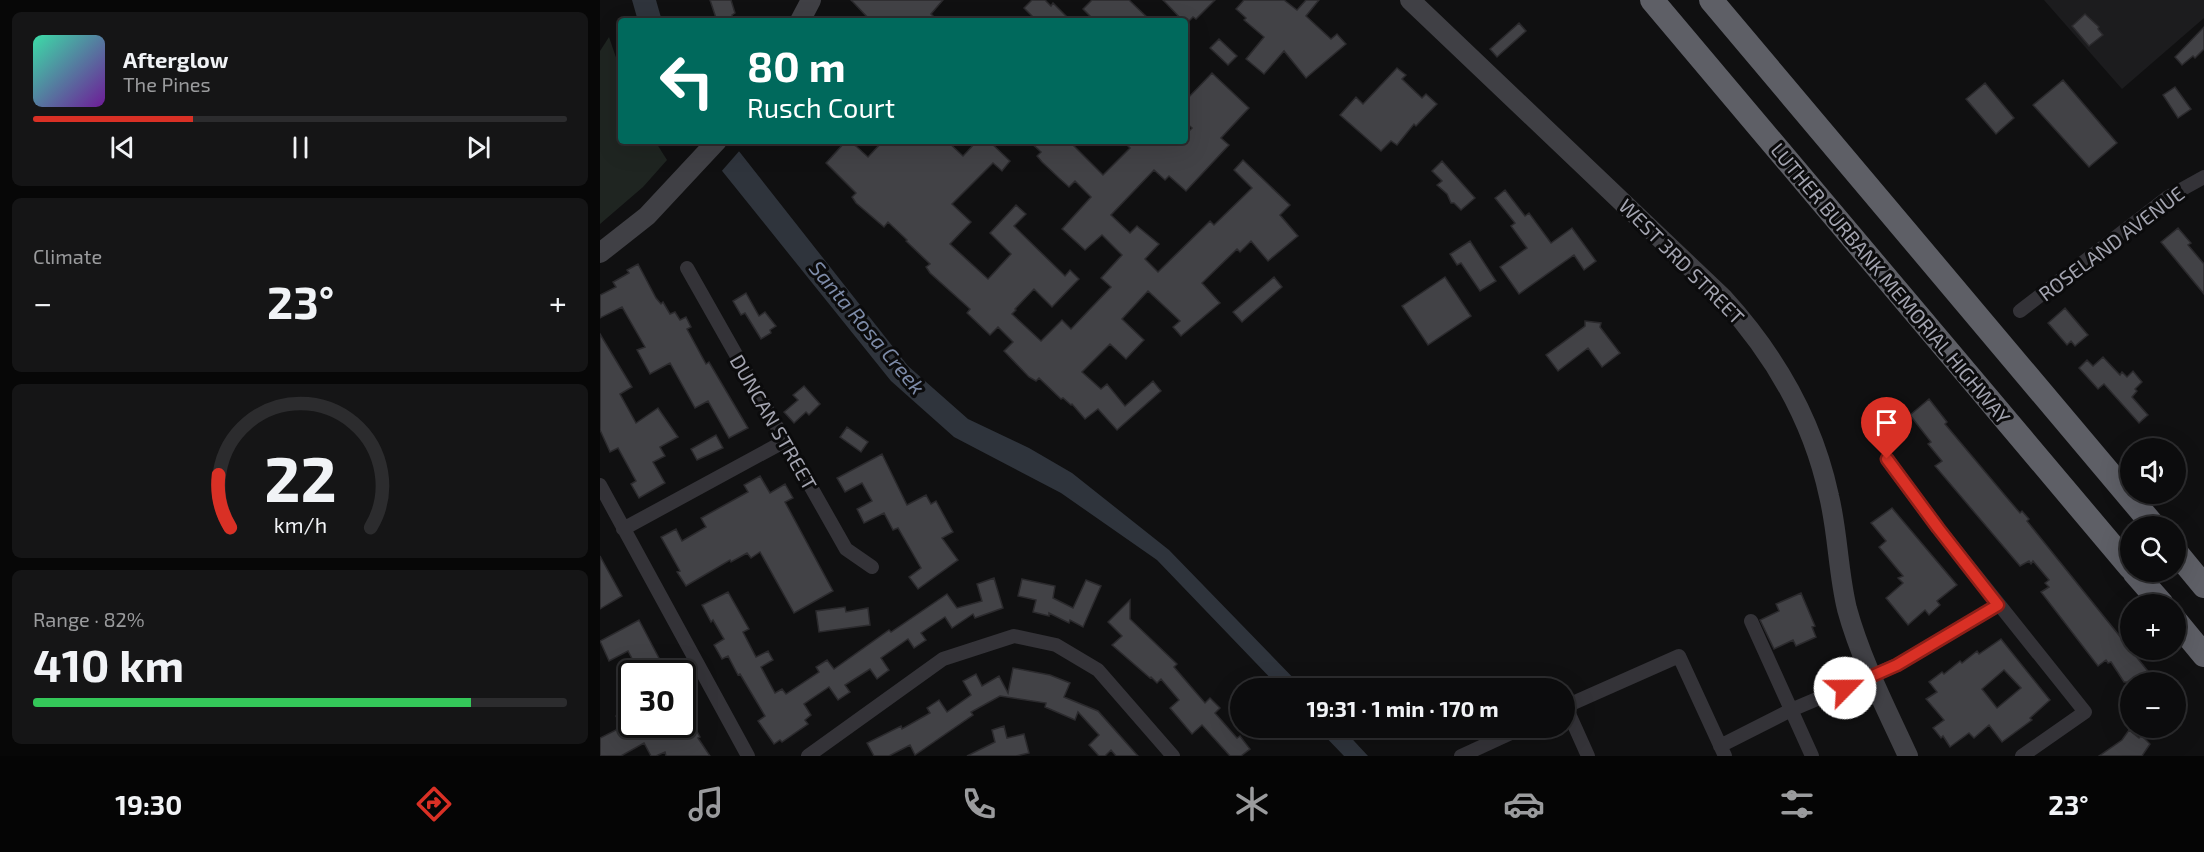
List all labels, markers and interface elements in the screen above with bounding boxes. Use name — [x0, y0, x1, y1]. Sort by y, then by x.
text: 80 m — [747, 40, 846, 90]
icon: left — [648, 42, 726, 120]
text: Afterglow — [123, 46, 228, 72]
text: The Pines — [123, 72, 211, 96]
text: Rusch Court — [747, 91, 895, 123]
icon: previous — [106, 131, 139, 164]
icon: pause — [284, 131, 317, 164]
icon: next — [462, 131, 495, 164]
street label: LUTHER BURBANK MEMORIAL HIGHWAY — [1766, 138, 2016, 429]
street label: ROSELAND AVENUE — [2034, 180, 2188, 306]
street label: WEST 3RD STREET — [1614, 193, 1750, 329]
text: Climate — [33, 244, 102, 268]
water label: Santa Rosa Creek — [805, 255, 931, 399]
text: 23° — [267, 274, 334, 328]
text: − — [33, 282, 52, 322]
text: + — [549, 282, 567, 322]
street label: DUNCAN STREET — [726, 350, 823, 494]
pin — [1861, 397, 1912, 459]
icon: arrive — [1870, 406, 1903, 439]
map controls — [2120, 438, 2186, 738]
button: sound — [2120, 438, 2186, 504]
text: 22 — [264, 440, 336, 515]
text: km/h — [273, 512, 327, 537]
button: search — [2120, 516, 2186, 582]
button: + — [2120, 594, 2186, 660]
text: Range · 82% — [33, 607, 145, 631]
text: 410 km — [33, 637, 184, 691]
position arrow — [1813, 656, 1877, 720]
speed limit sign: 30 — [618, 660, 696, 738]
button: − — [2120, 672, 2186, 738]
text: 19:31 · 1 min · 170 m — [1306, 695, 1499, 721]
icon: directions — [413, 783, 455, 825]
icon: music — [685, 783, 727, 825]
icon: phone — [958, 783, 1000, 825]
icon: climate — [1231, 783, 1273, 825]
icon: car — [1503, 783, 1545, 825]
icon: filters — [1776, 783, 1818, 825]
text: 19:30 — [115, 788, 182, 820]
text: 23° — [2048, 788, 2089, 820]

